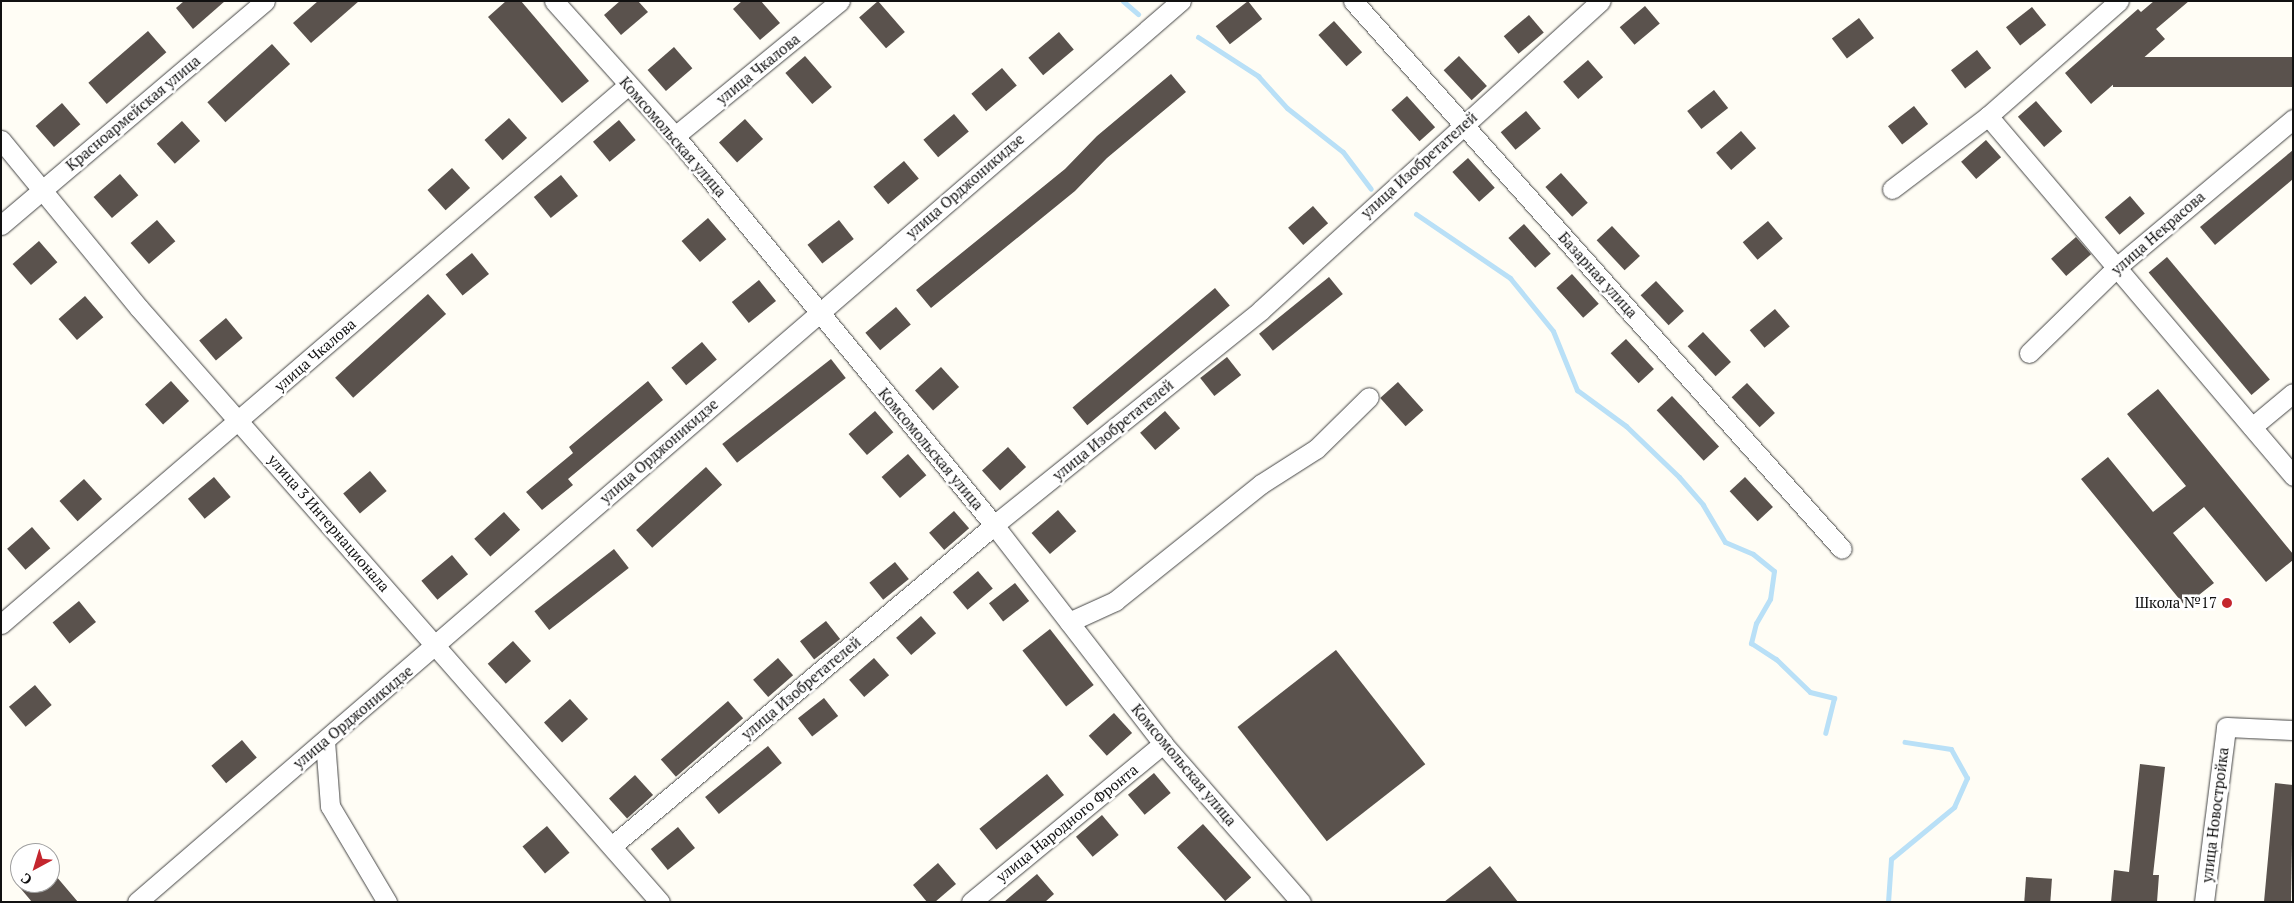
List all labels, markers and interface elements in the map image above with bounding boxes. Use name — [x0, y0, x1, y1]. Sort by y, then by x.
street label: улица Чкалова — [713, 30, 803, 108]
street label: Красноармейская улица — [62, 52, 204, 174]
street label: Комсомольская улица — [616, 73, 730, 201]
street label: улица Изобретателей — [1357, 108, 1481, 222]
street label: улица Орджоникидзе — [902, 130, 1028, 242]
street label: улица Некрасова — [2108, 187, 2208, 279]
street label: Базарная улица — [1555, 228, 1641, 322]
street label: улица Чкалова — [271, 315, 359, 395]
street label: улица Изобретателей — [1049, 376, 1177, 484]
street label: Комсомольская улица — [875, 384, 987, 514]
street label: улица Орджоникидзе — [596, 395, 722, 507]
street label: улица 3 Интернационала — [264, 451, 394, 595]
place label: Школа №17 — [2135, 594, 2217, 612]
marker: Школа №17 — [2221, 597, 2233, 609]
street label: улица Изобретателей — [738, 633, 864, 743]
street label: улица Орджоникидзе — [290, 662, 416, 772]
street label: Комсомольская улица — [1128, 700, 1240, 830]
street label: улица Новостройка — [2198, 746, 2232, 884]
street label: улица Народного Фронта — [993, 760, 1141, 886]
north arrow — [10, 843, 60, 893]
text: С — [16, 869, 35, 890]

